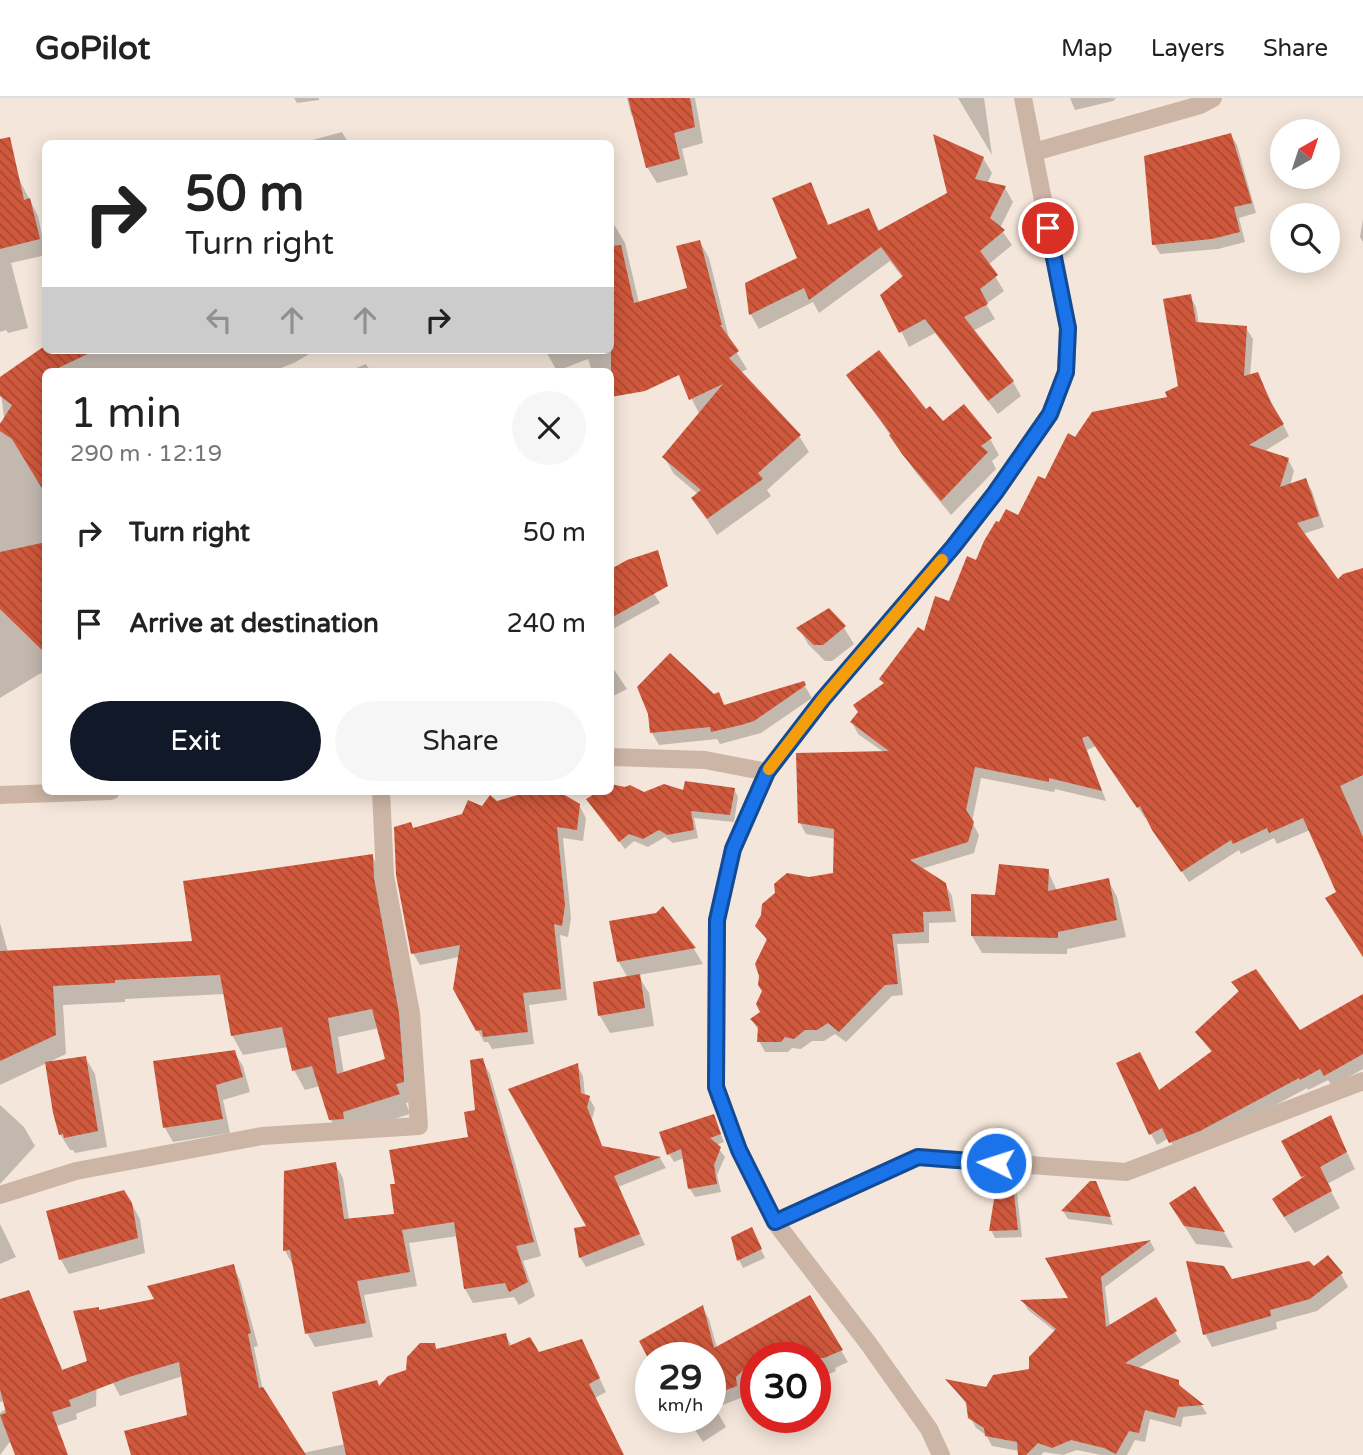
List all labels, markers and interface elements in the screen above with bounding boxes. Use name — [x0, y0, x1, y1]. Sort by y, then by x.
text: GoPilot — [35, 29, 150, 68]
text: Map — [1061, 34, 1113, 63]
text: Layers — [1151, 34, 1225, 63]
text: Share — [1263, 34, 1328, 63]
north arrow — [1270, 119, 1340, 189]
map controls — [1270, 119, 1340, 273]
text: 50 m — [185, 165, 304, 224]
icon: right — [70, 168, 161, 259]
pin — [1018, 198, 1078, 258]
button: search — [1270, 203, 1340, 273]
icon: arrive — [1029, 209, 1067, 247]
text: Turn right — [185, 225, 334, 263]
icon: left — [200, 301, 238, 339]
icon: ahead — [273, 301, 311, 339]
icon: ahead — [346, 301, 384, 339]
icon: right — [419, 301, 457, 339]
text: 1 min — [70, 388, 182, 439]
button: close — [512, 391, 586, 465]
text: 290 m · 12:19 — [70, 440, 222, 468]
icon: right — [70, 514, 108, 552]
text: Turn right — [129, 517, 250, 548]
text: 50 m — [523, 517, 586, 548]
icon: arrive — [70, 605, 108, 643]
text: Arrive at destination — [129, 608, 379, 639]
text: 240 m — [506, 608, 586, 639]
button: Exit — [70, 701, 321, 781]
button: Share — [335, 701, 586, 781]
position arrow — [959, 1126, 1033, 1200]
speed limit sign: 30 — [740, 1342, 831, 1433]
text: 29 — [659, 1357, 702, 1399]
text: km/h — [658, 1394, 703, 1416]

